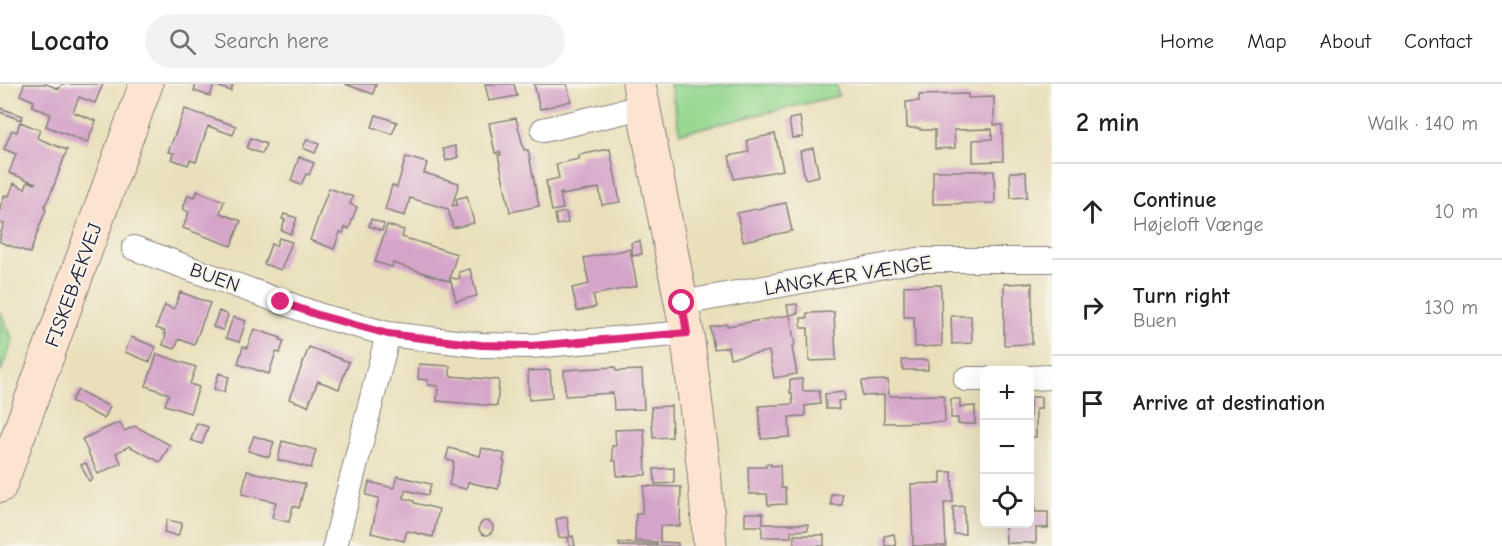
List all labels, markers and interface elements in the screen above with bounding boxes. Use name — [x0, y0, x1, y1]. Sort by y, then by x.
search box — [145, 14, 565, 68]
text: Locato — [30, 25, 109, 57]
icon: search — [166, 25, 199, 58]
text: Search here — [214, 28, 329, 54]
text: Home — [1160, 29, 1214, 53]
text: Map — [1247, 29, 1287, 53]
text: About — [1320, 29, 1371, 53]
text: Contact — [1404, 29, 1472, 53]
text: 2 min — [1076, 108, 1139, 138]
text: Walk · 140 m — [1368, 112, 1478, 135]
text: Continue — [1133, 187, 1216, 213]
icon: ahead — [1076, 195, 1109, 228]
text: 10 m — [1435, 200, 1478, 223]
text: Højeloft Vænge — [1133, 213, 1264, 236]
street label: FISKEBÆKVEJ — [40, 220, 107, 350]
street label: LANGKÆR VÆNGE — [763, 251, 933, 300]
street label: BUEN — [187, 258, 243, 297]
text: Turn right — [1133, 283, 1230, 309]
route end — [267, 288, 293, 314]
route start — [668, 289, 694, 315]
icon: right — [1076, 291, 1109, 324]
text: 130 m — [1425, 296, 1478, 319]
text: Buen — [1133, 309, 1177, 332]
map controls — [980, 366, 1034, 528]
button: + — [980, 366, 1034, 420]
icon: arrive — [1076, 387, 1109, 420]
text: Arrive at destination — [1133, 390, 1325, 416]
button: − — [980, 420, 1034, 474]
button: locate — [980, 474, 1034, 528]

